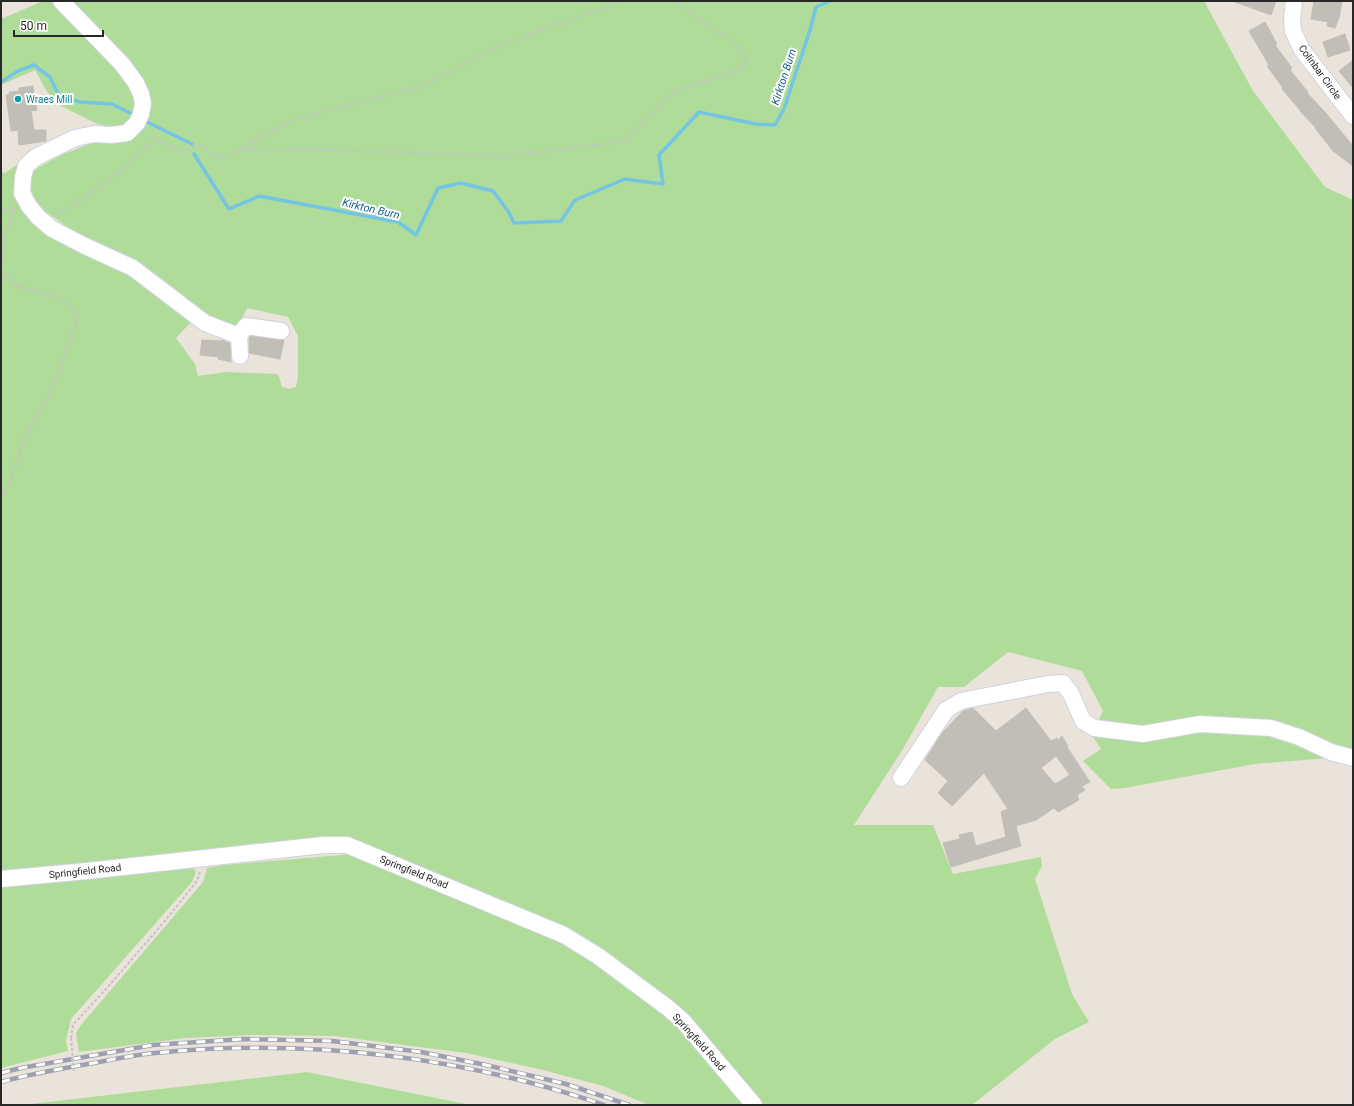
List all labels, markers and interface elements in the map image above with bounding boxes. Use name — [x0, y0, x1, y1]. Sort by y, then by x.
scale bar — [14, 12, 103, 38]
text: 50 m — [20, 19, 47, 33]
street label: Colinbar Circle — [1297, 43, 1343, 101]
water label: Kirkton Burn — [769, 47, 799, 107]
marker: Wraes Mill — [13, 94, 23, 104]
place label: Wraes Mill — [26, 94, 72, 105]
water label: Kirkton Burn — [341, 196, 401, 222]
street label: Springfield Road — [378, 853, 450, 891]
street label: Springfield Road — [48, 862, 122, 880]
street label: Springfield Road — [671, 1011, 727, 1073]

